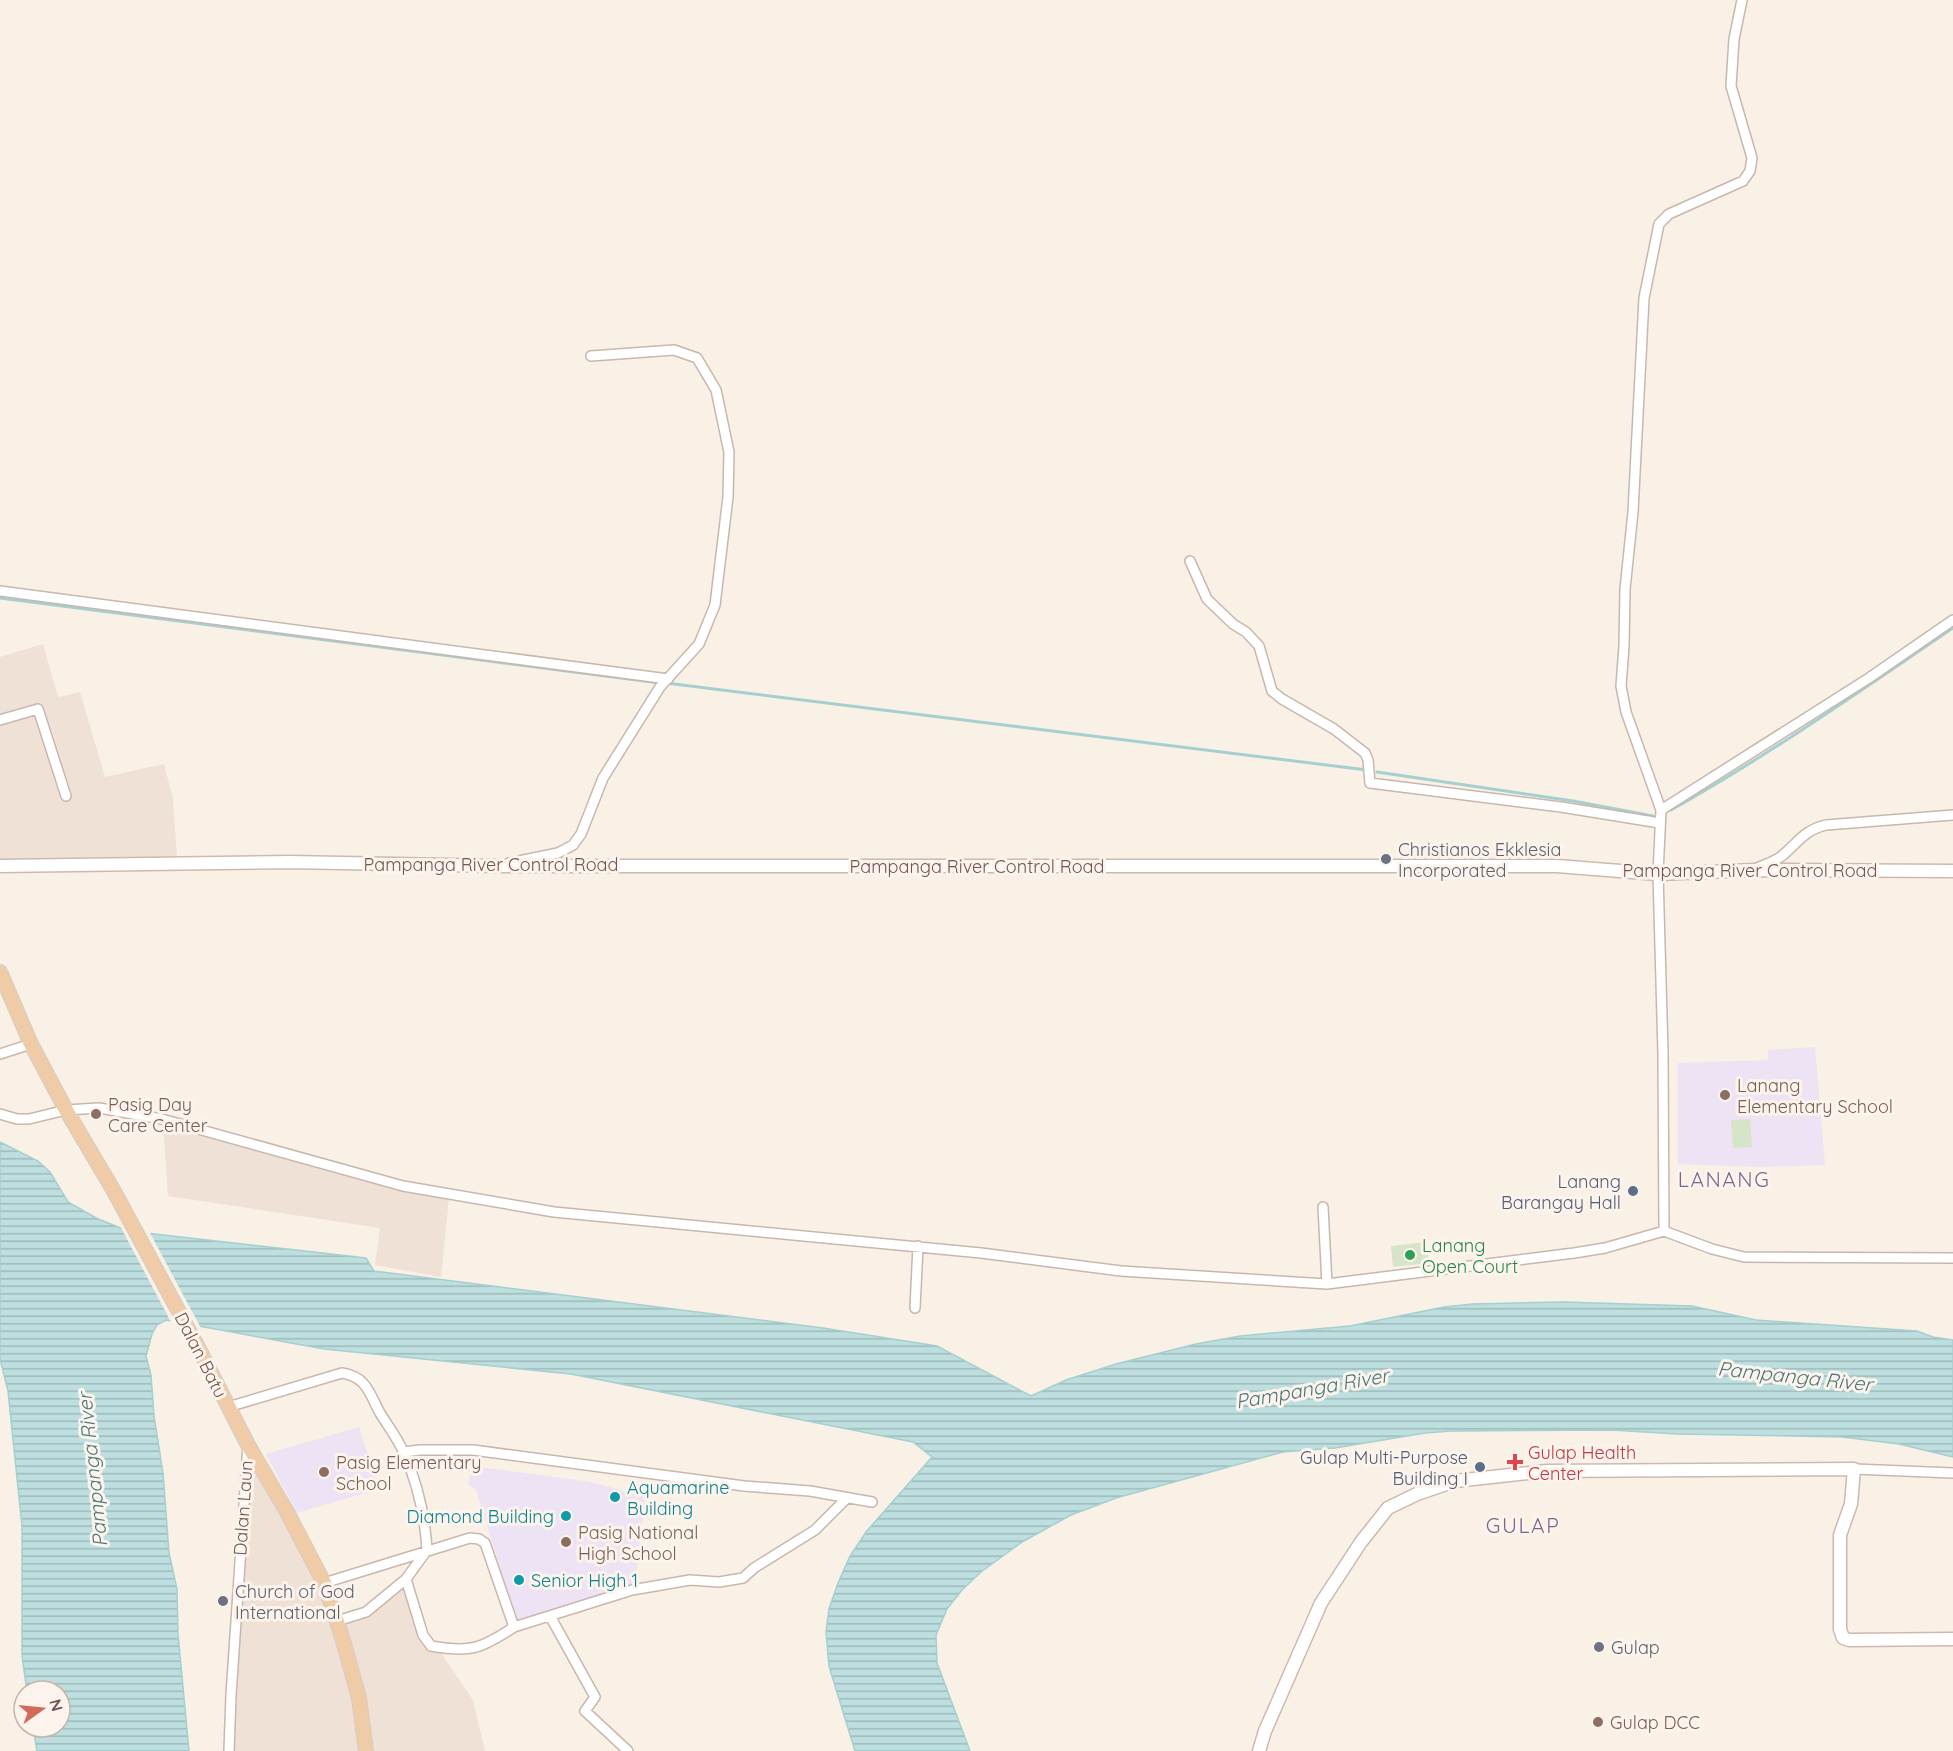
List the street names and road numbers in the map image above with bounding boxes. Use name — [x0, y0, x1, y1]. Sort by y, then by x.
street label: Pampanga River Control Road — [364, 853, 618, 876]
street label: Pampanga River Control Road — [850, 855, 1104, 878]
street label: Pampanga River Control Road — [1623, 859, 1877, 882]
street label: Dalan Batu — [170, 1308, 232, 1402]
street label: Dalan Laun — [228, 1460, 258, 1556]

